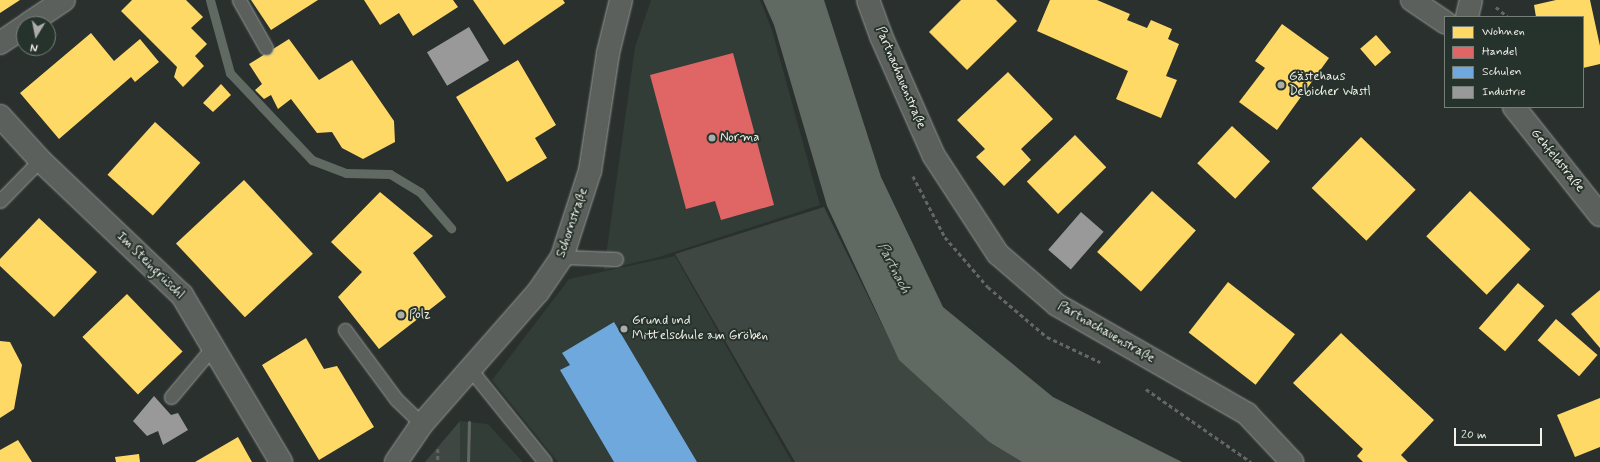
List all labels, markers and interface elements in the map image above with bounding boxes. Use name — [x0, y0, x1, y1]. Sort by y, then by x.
north arrow — [16, 16, 56, 56]
legend — [1444, 16, 1584, 108]
street label: Partnachauenstraße — [871, 24, 929, 132]
text: Wohnen — [1482, 24, 1525, 40]
text: N — [29, 39, 39, 54]
text: Handel — [1482, 44, 1517, 60]
text: Schulen — [1482, 64, 1522, 80]
place label: Gästehaus Debicher Wastl — [1289, 70, 1373, 101]
marker: Gästehaus Debicher Wastl — [1276, 80, 1286, 90]
text: Industrie — [1482, 84, 1526, 100]
street label: Gehfeldstraße — [1527, 126, 1587, 196]
place label: Norma — [720, 130, 760, 146]
marker: Norma — [707, 133, 717, 143]
street label: Schornstraße — [554, 186, 592, 260]
street label: Im Steingrüschl — [113, 229, 187, 303]
water label: Partnach — [874, 240, 914, 296]
street label: Partnachauenstraße — [1055, 299, 1157, 367]
place label: Polz — [409, 307, 431, 323]
marker: Polz — [396, 310, 406, 320]
place label: Grund und Mittelschule am Gröben — [632, 314, 766, 345]
marker: Grund und Mittelschule am Gröben — [619, 324, 629, 334]
scale bar — [1456, 420, 1544, 446]
text: 20 m — [1461, 427, 1487, 443]

